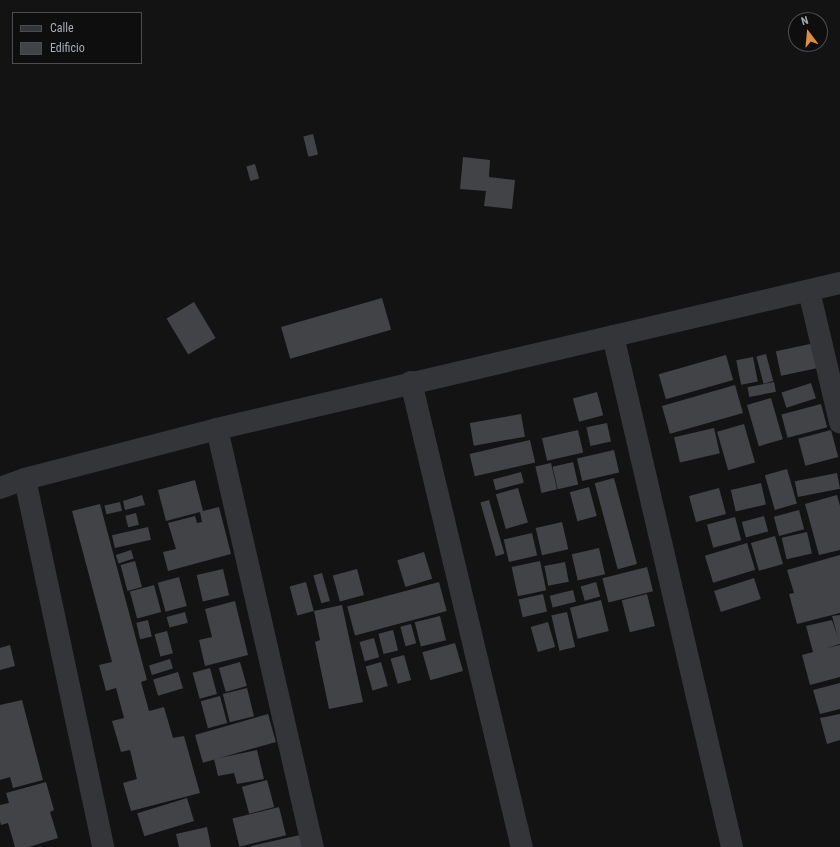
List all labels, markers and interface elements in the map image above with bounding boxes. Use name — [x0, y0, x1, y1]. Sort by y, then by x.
legend — [12, 12, 142, 64]
north arrow — [788, 12, 828, 52]
text: N — [800, 14, 810, 28]
text: Calle — [50, 21, 74, 35]
text: Edificio — [50, 41, 85, 55]

